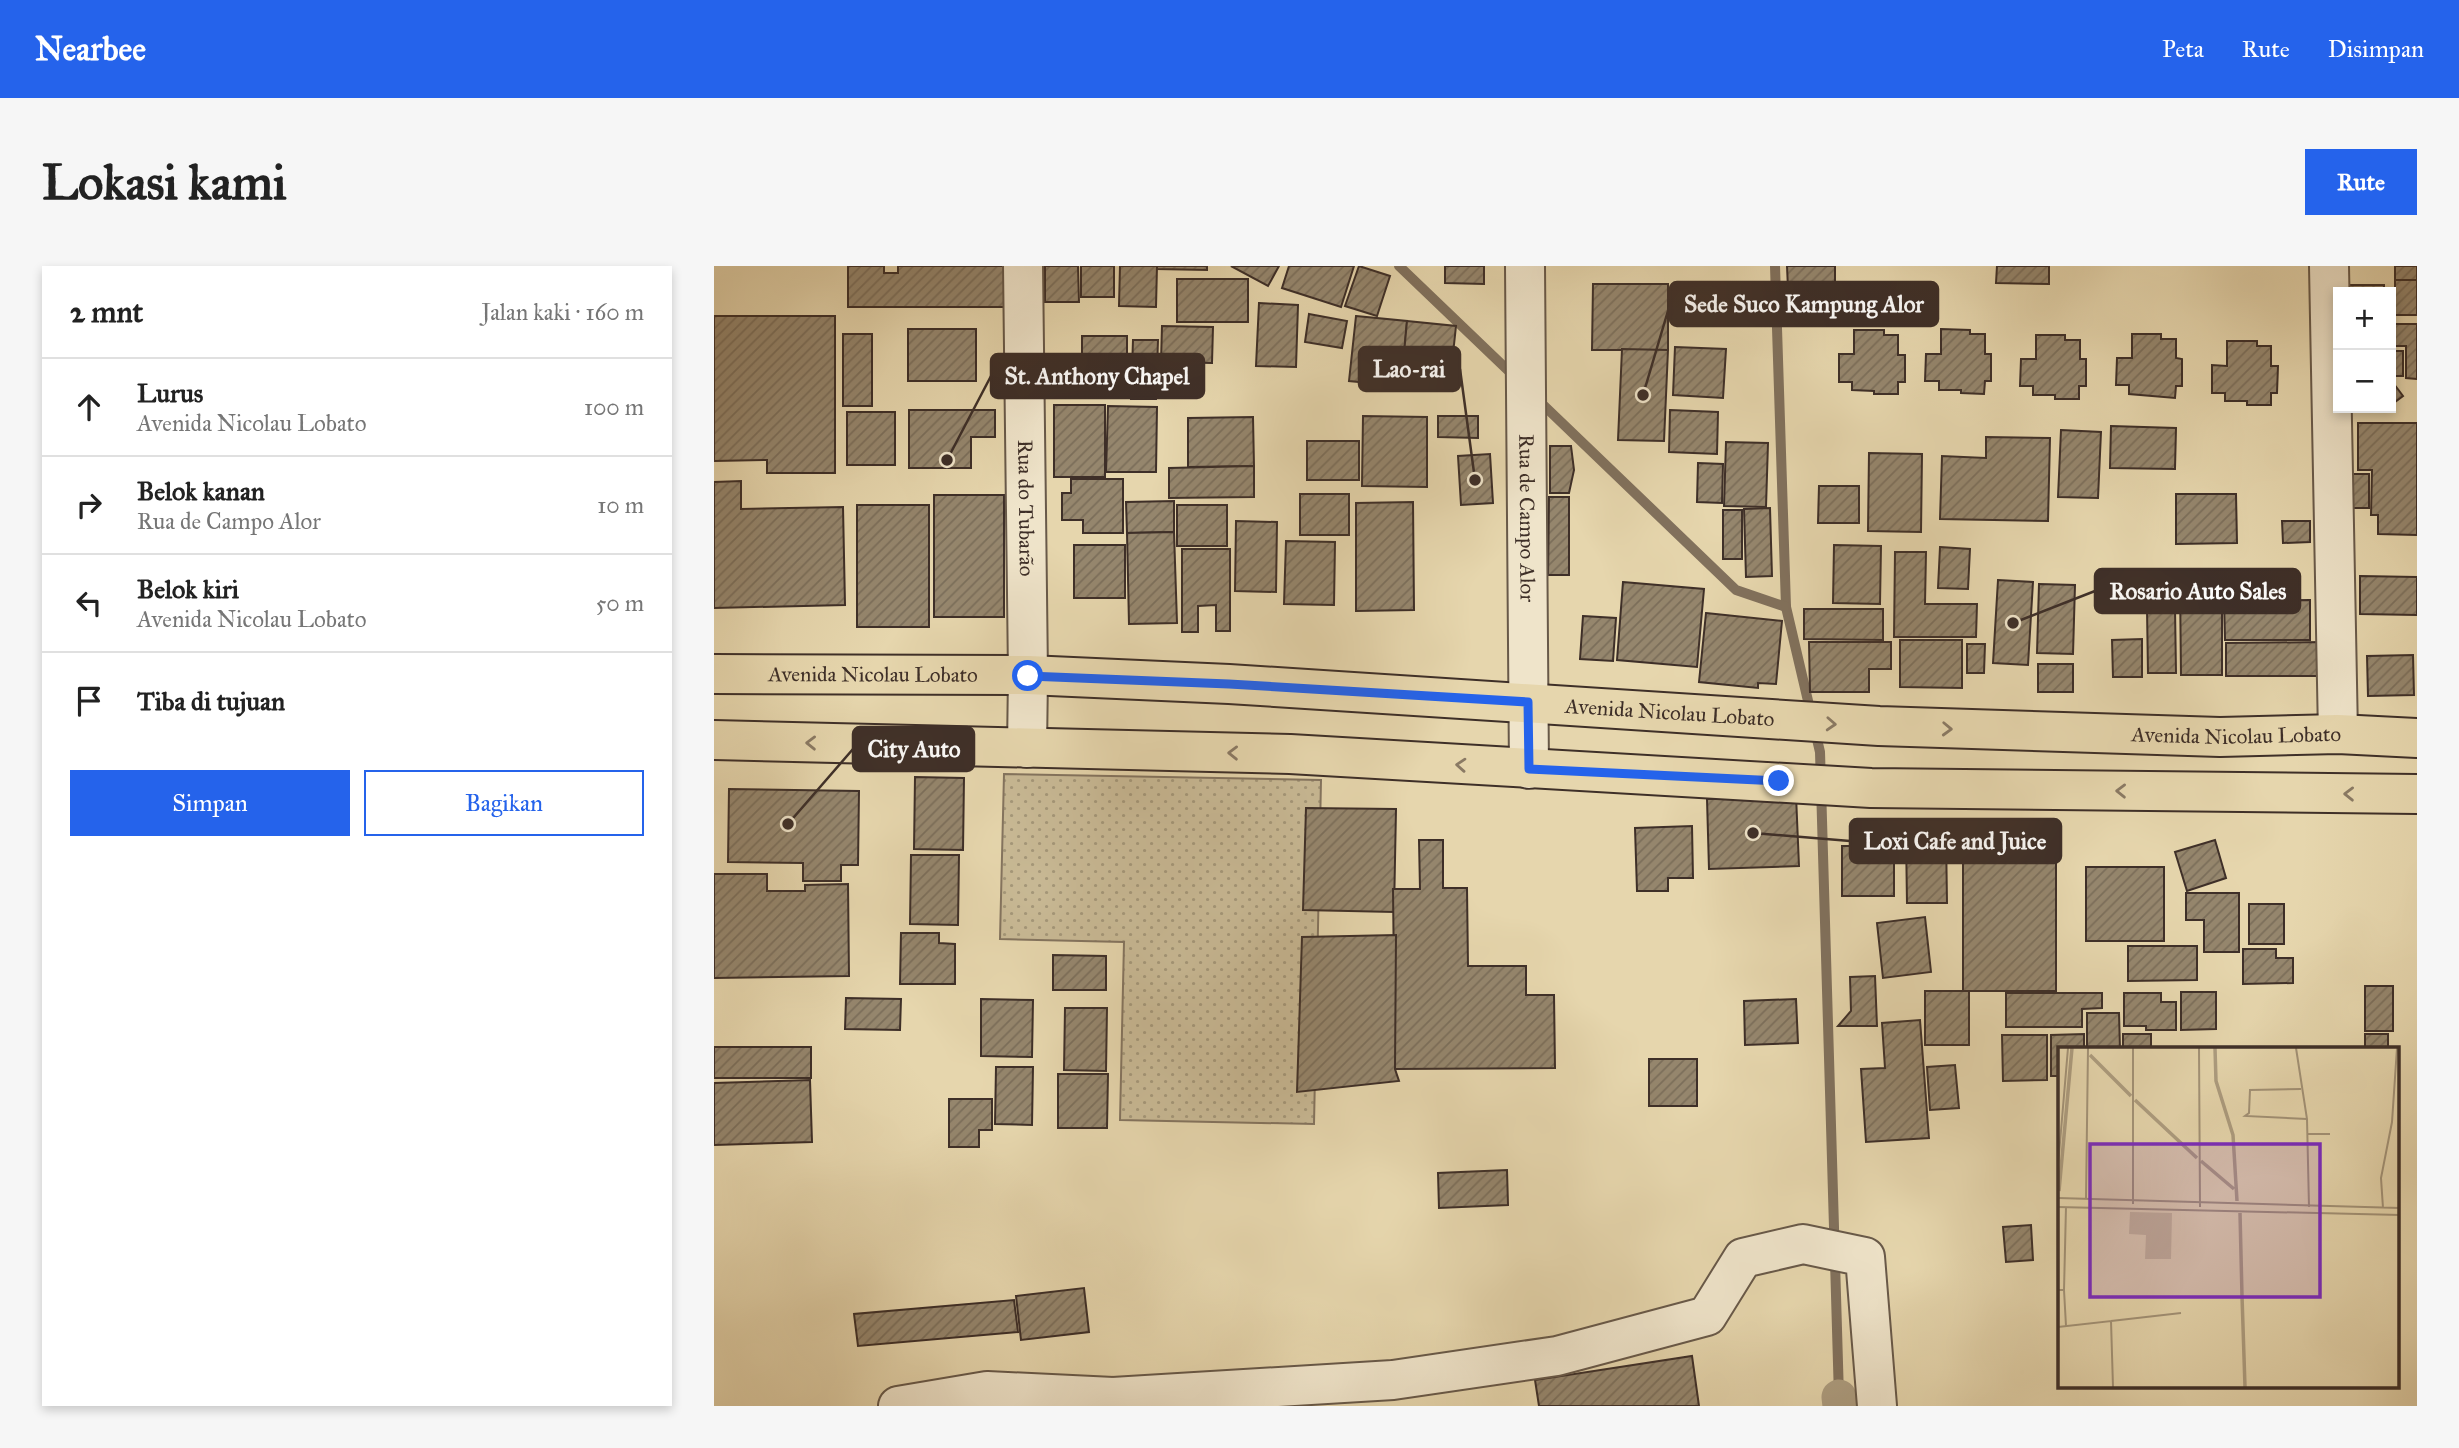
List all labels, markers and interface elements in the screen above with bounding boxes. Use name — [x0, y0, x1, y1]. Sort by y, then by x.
text: Nearbee — [35, 29, 146, 69]
text: Peta — [2162, 34, 2204, 64]
text: Rute — [2242, 34, 2290, 64]
text: Disimpan — [2328, 34, 2424, 64]
button: Rute — [2305, 149, 2417, 215]
text: Lokasi kami — [42, 153, 286, 212]
callout: Sede Suco Kampung Alor — [1670, 282, 1938, 326]
map controls — [2333, 287, 2396, 413]
button: + — [2333, 287, 2396, 350]
text: Sede Suco Kampung Alor — [1684, 290, 1924, 319]
text: 2 mnt — [70, 294, 143, 330]
text: Jalan kaki · 160 m — [481, 298, 644, 326]
callout: Lao-rai — [1359, 347, 1460, 391]
button: − — [2333, 350, 2396, 413]
callout: St. Anthony Chapel — [991, 354, 1204, 398]
text: Lao-rai — [1373, 355, 1446, 383]
text: St. Anthony Chapel — [1005, 362, 1190, 391]
text: Lurus — [137, 377, 203, 409]
icon: ahead — [70, 388, 108, 426]
text: 100 m — [584, 393, 644, 421]
text: Avenida Nicolau Lobato — [137, 409, 367, 437]
street label: Rua de Campo Alor — [1513, 434, 1541, 602]
street label: Rua do Tubarão — [1012, 439, 1040, 577]
text: Belok kanan — [137, 475, 265, 507]
icon: right — [70, 486, 108, 524]
text: 10 m — [597, 491, 644, 519]
text: Rua de Campo Alor — [137, 507, 321, 535]
callout: Rosario Auto Sales — [2095, 569, 2300, 613]
text: Belok kiri — [137, 573, 239, 605]
text: Rosario Auto Sales — [2110, 577, 2287, 605]
icon: left — [70, 584, 108, 622]
text: 50 m — [596, 589, 644, 617]
text: Avenida Nicolau Lobato — [137, 605, 367, 633]
route start — [1012, 660, 1043, 691]
street label: Avenida Nicolau Lobato — [767, 661, 978, 688]
icon: arrive — [70, 682, 108, 720]
text: Tiba di tujuan — [137, 685, 285, 717]
street label: Avenida Nicolau Lobato — [1563, 693, 1776, 732]
one-way arrow — [1826, 716, 1837, 731]
one-way arrow — [1942, 721, 1953, 736]
street label: Avenida Nicolau Lobato — [2130, 721, 2342, 750]
callout: City Auto — [853, 727, 974, 771]
one-way arrow — [806, 735, 817, 750]
text: City Auto — [867, 735, 961, 764]
one-way arrow — [1228, 745, 1239, 760]
one-way arrow — [1455, 758, 1466, 773]
route end — [1763, 765, 1794, 796]
button: Simpan — [70, 770, 350, 836]
button: Bagikan — [364, 770, 644, 836]
one-way arrow — [2116, 783, 2126, 799]
one-way arrow — [2343, 786, 2354, 802]
callout: Loxi Cafe and Juice — [1850, 819, 2061, 863]
text: Loxi Cafe and Juice — [1864, 827, 2047, 856]
inset map — [2058, 1047, 2400, 1388]

